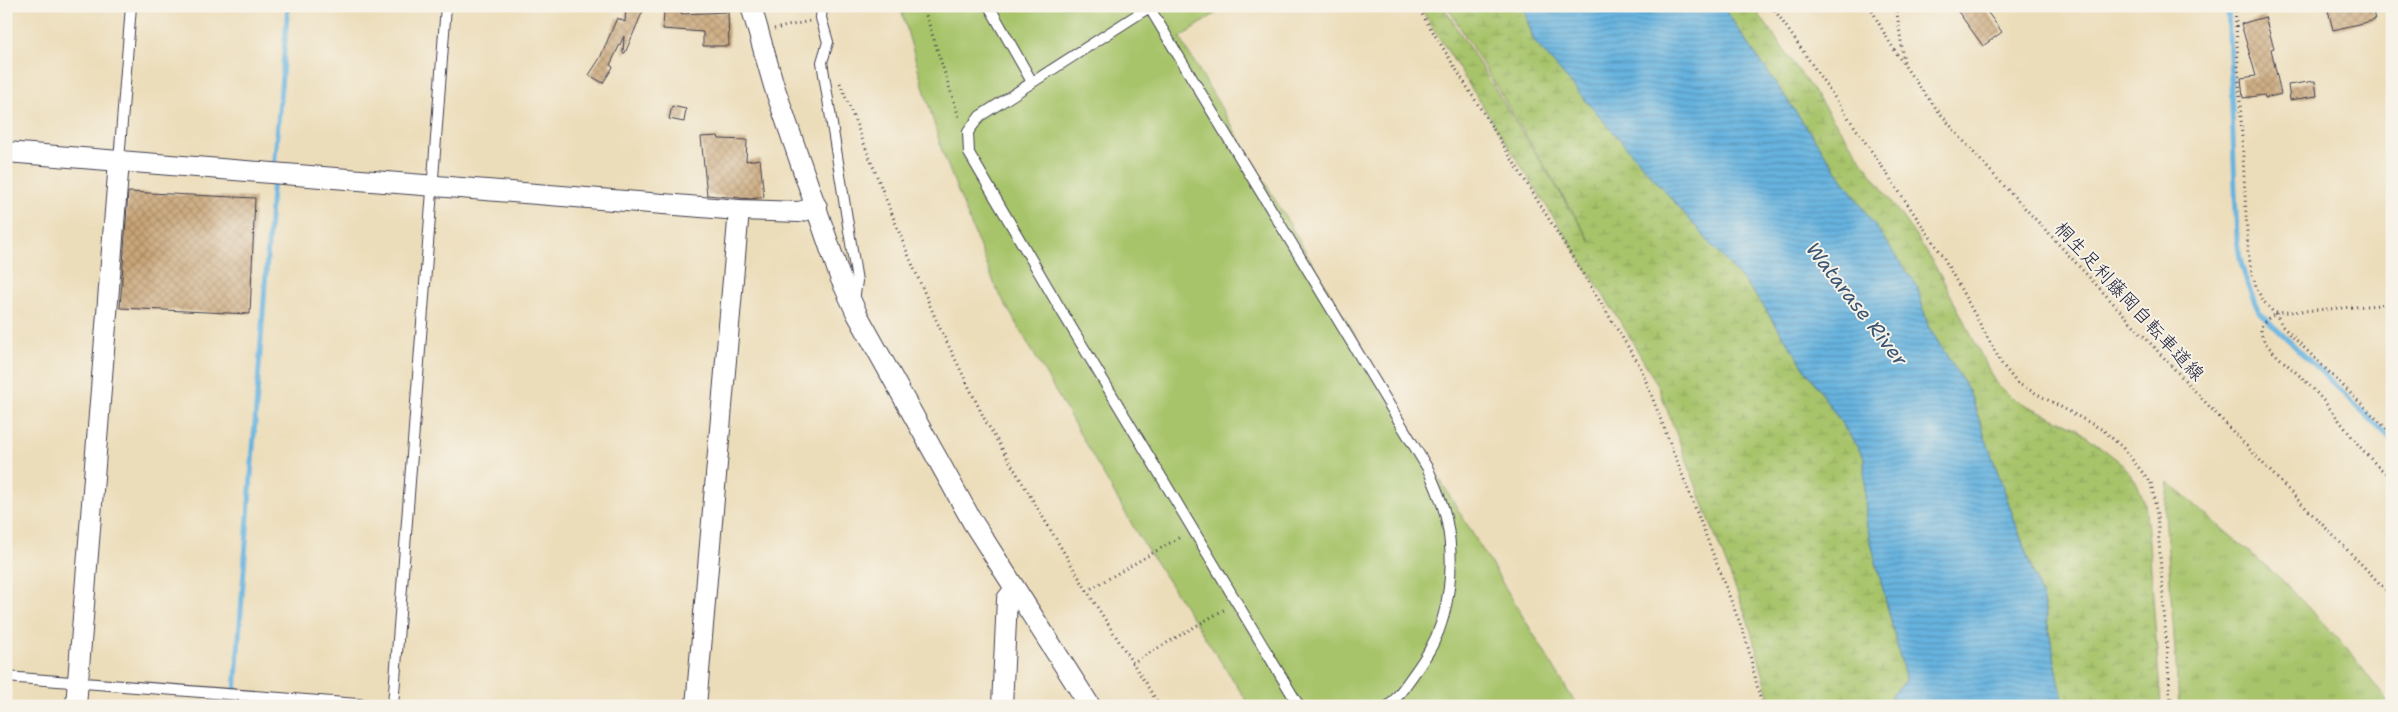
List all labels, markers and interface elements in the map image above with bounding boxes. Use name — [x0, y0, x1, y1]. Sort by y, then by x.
street label: 桐生足利藤岡自転車道線 — [2049, 216, 2210, 386]
water label: Watarase River — [1800, 237, 1914, 372]

